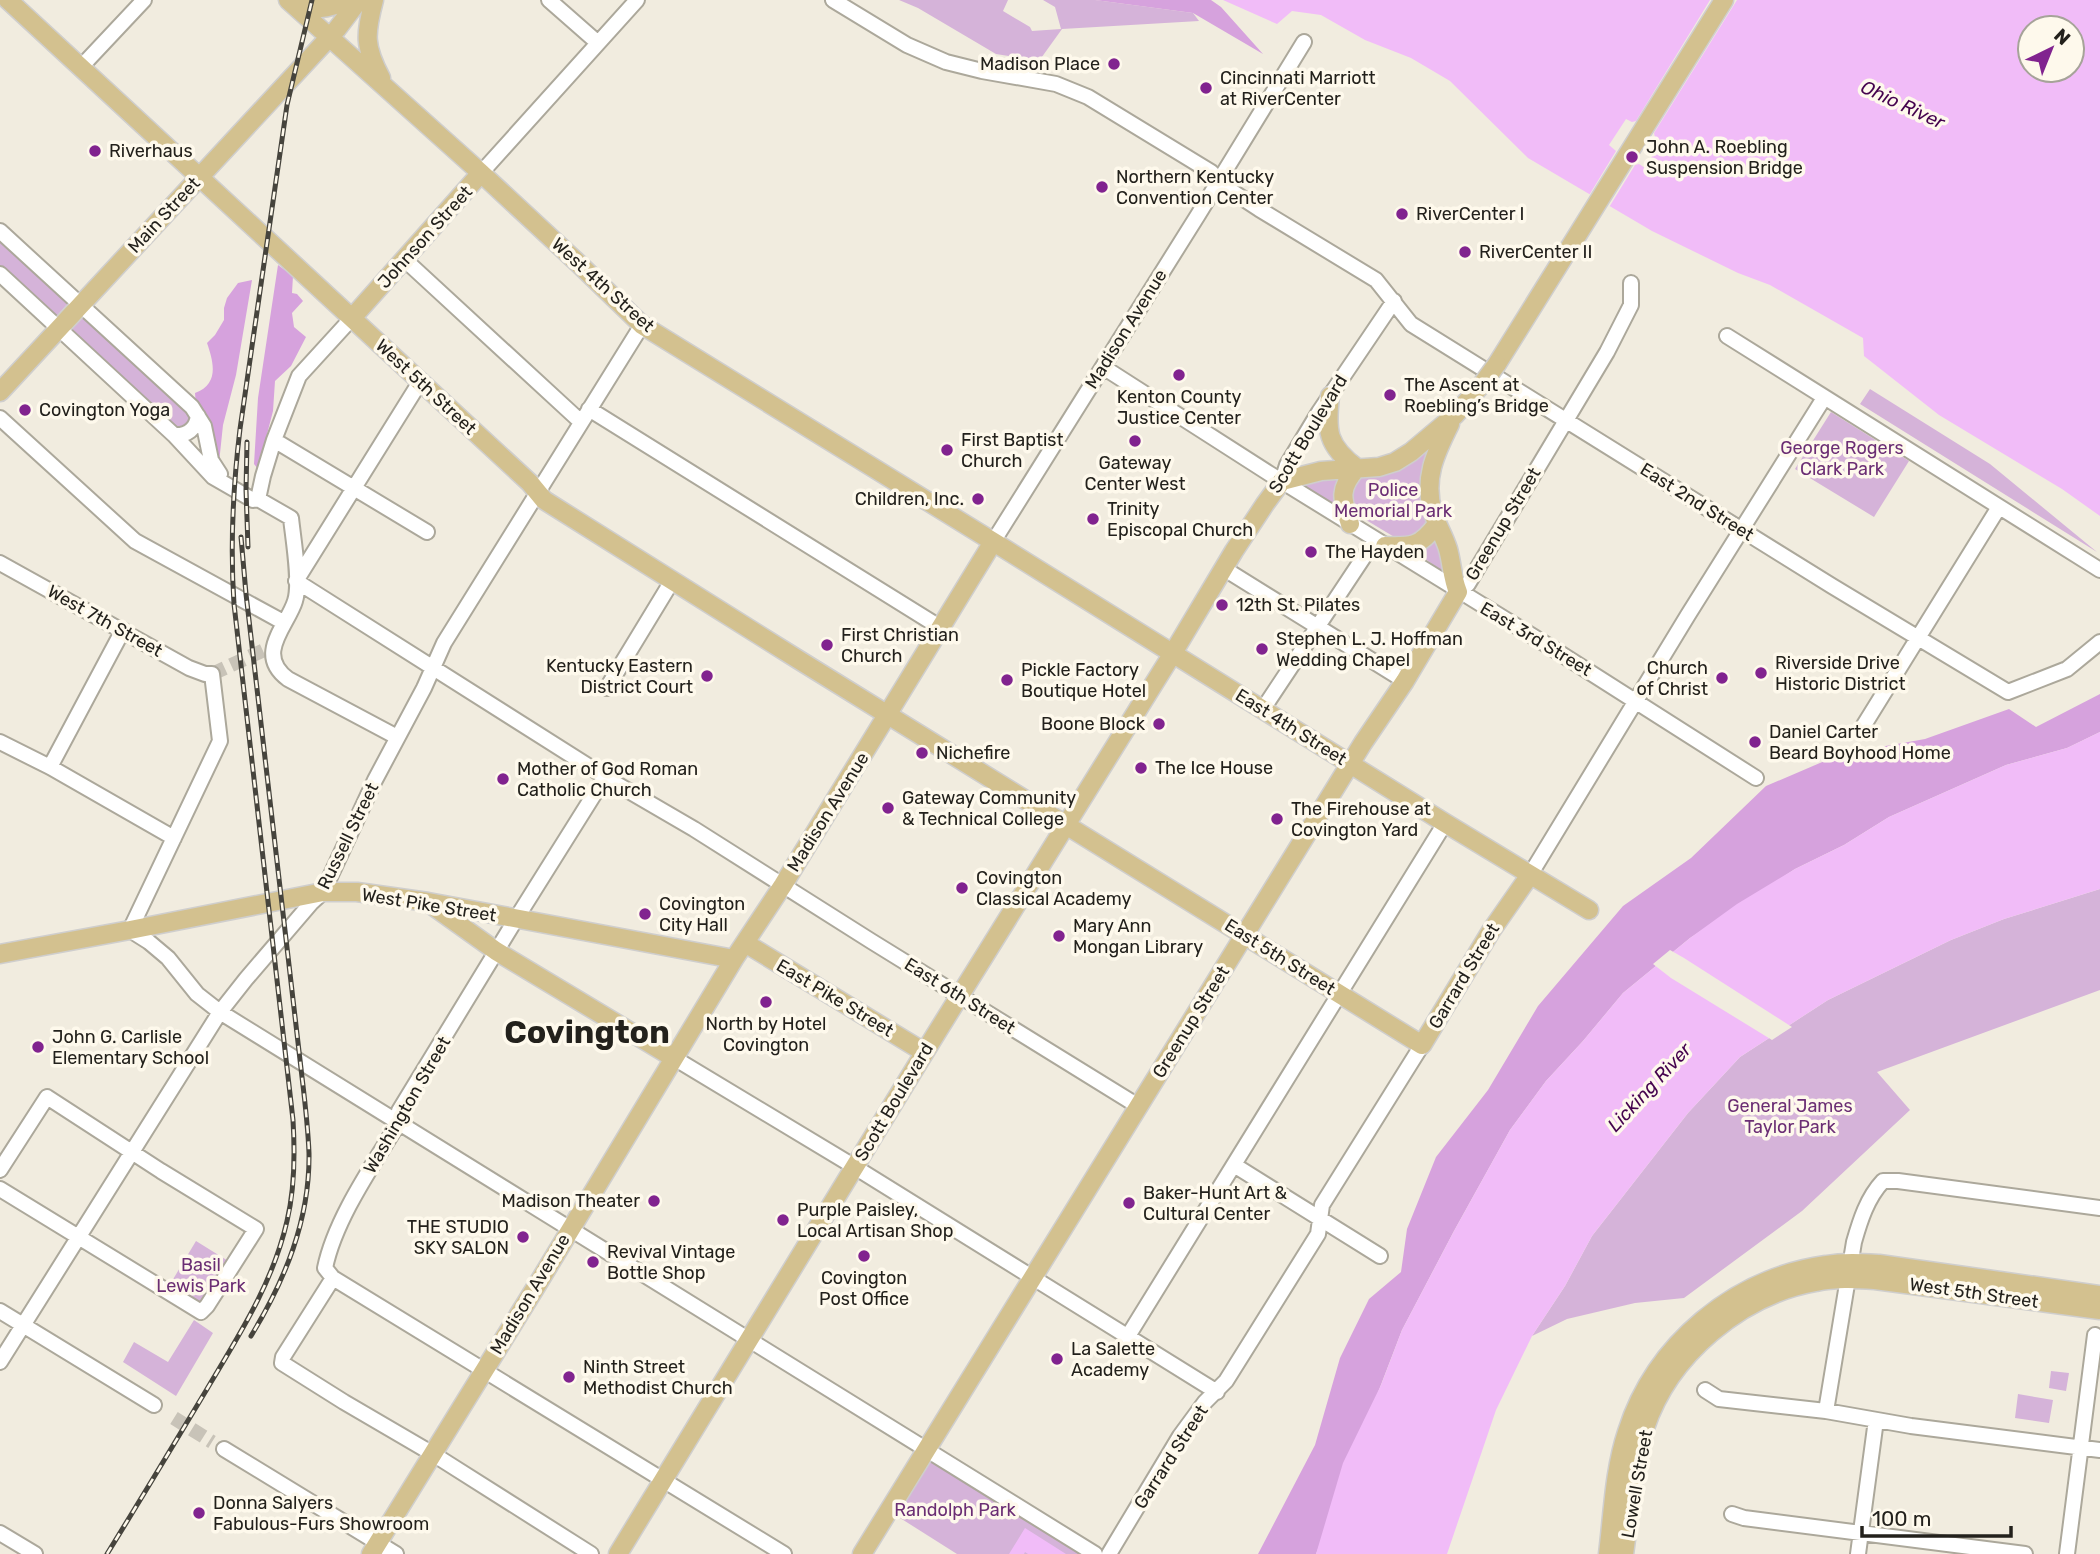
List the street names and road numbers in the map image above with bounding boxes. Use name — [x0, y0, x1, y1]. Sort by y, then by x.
street label: Main Street — [123, 172, 205, 258]
street label: Johnson Street — [373, 181, 477, 293]
street label: West 4th Street — [547, 233, 659, 337]
street label: Madison Avenue — [1080, 265, 1172, 393]
street label: West 5th Street — [371, 335, 481, 439]
street label: Scott Boulevard — [1264, 371, 1352, 497]
street label: East 2nd Street — [1636, 458, 1758, 546]
street label: Greenup Street — [1461, 463, 1545, 585]
street label: West 7th Street — [44, 580, 166, 662]
street label: East 3rd Street — [1476, 597, 1596, 681]
street label: East 4th Street — [1231, 684, 1351, 770]
street label: Madison Avenue — [782, 748, 874, 876]
street label: Russell Street — [313, 779, 383, 893]
street label: West Pike Street — [360, 883, 498, 927]
street label: East 5th Street — [1220, 914, 1340, 1000]
street label: Garrard Street — [1424, 919, 1504, 1033]
street label: East 6th Street — [900, 953, 1020, 1039]
street label: East Pike Street — [772, 954, 898, 1042]
street label: Greenup Street — [1148, 962, 1234, 1082]
street label: Washington Street — [359, 1032, 455, 1178]
street label: Scott Boulevard — [850, 1039, 938, 1165]
street label: Madison Avenue — [485, 1230, 575, 1358]
street label: West 5th Street — [1908, 1273, 2040, 1313]
street label: Garrard Street — [1129, 1401, 1213, 1513]
street label: Lowell Street — [1617, 1428, 1657, 1540]

